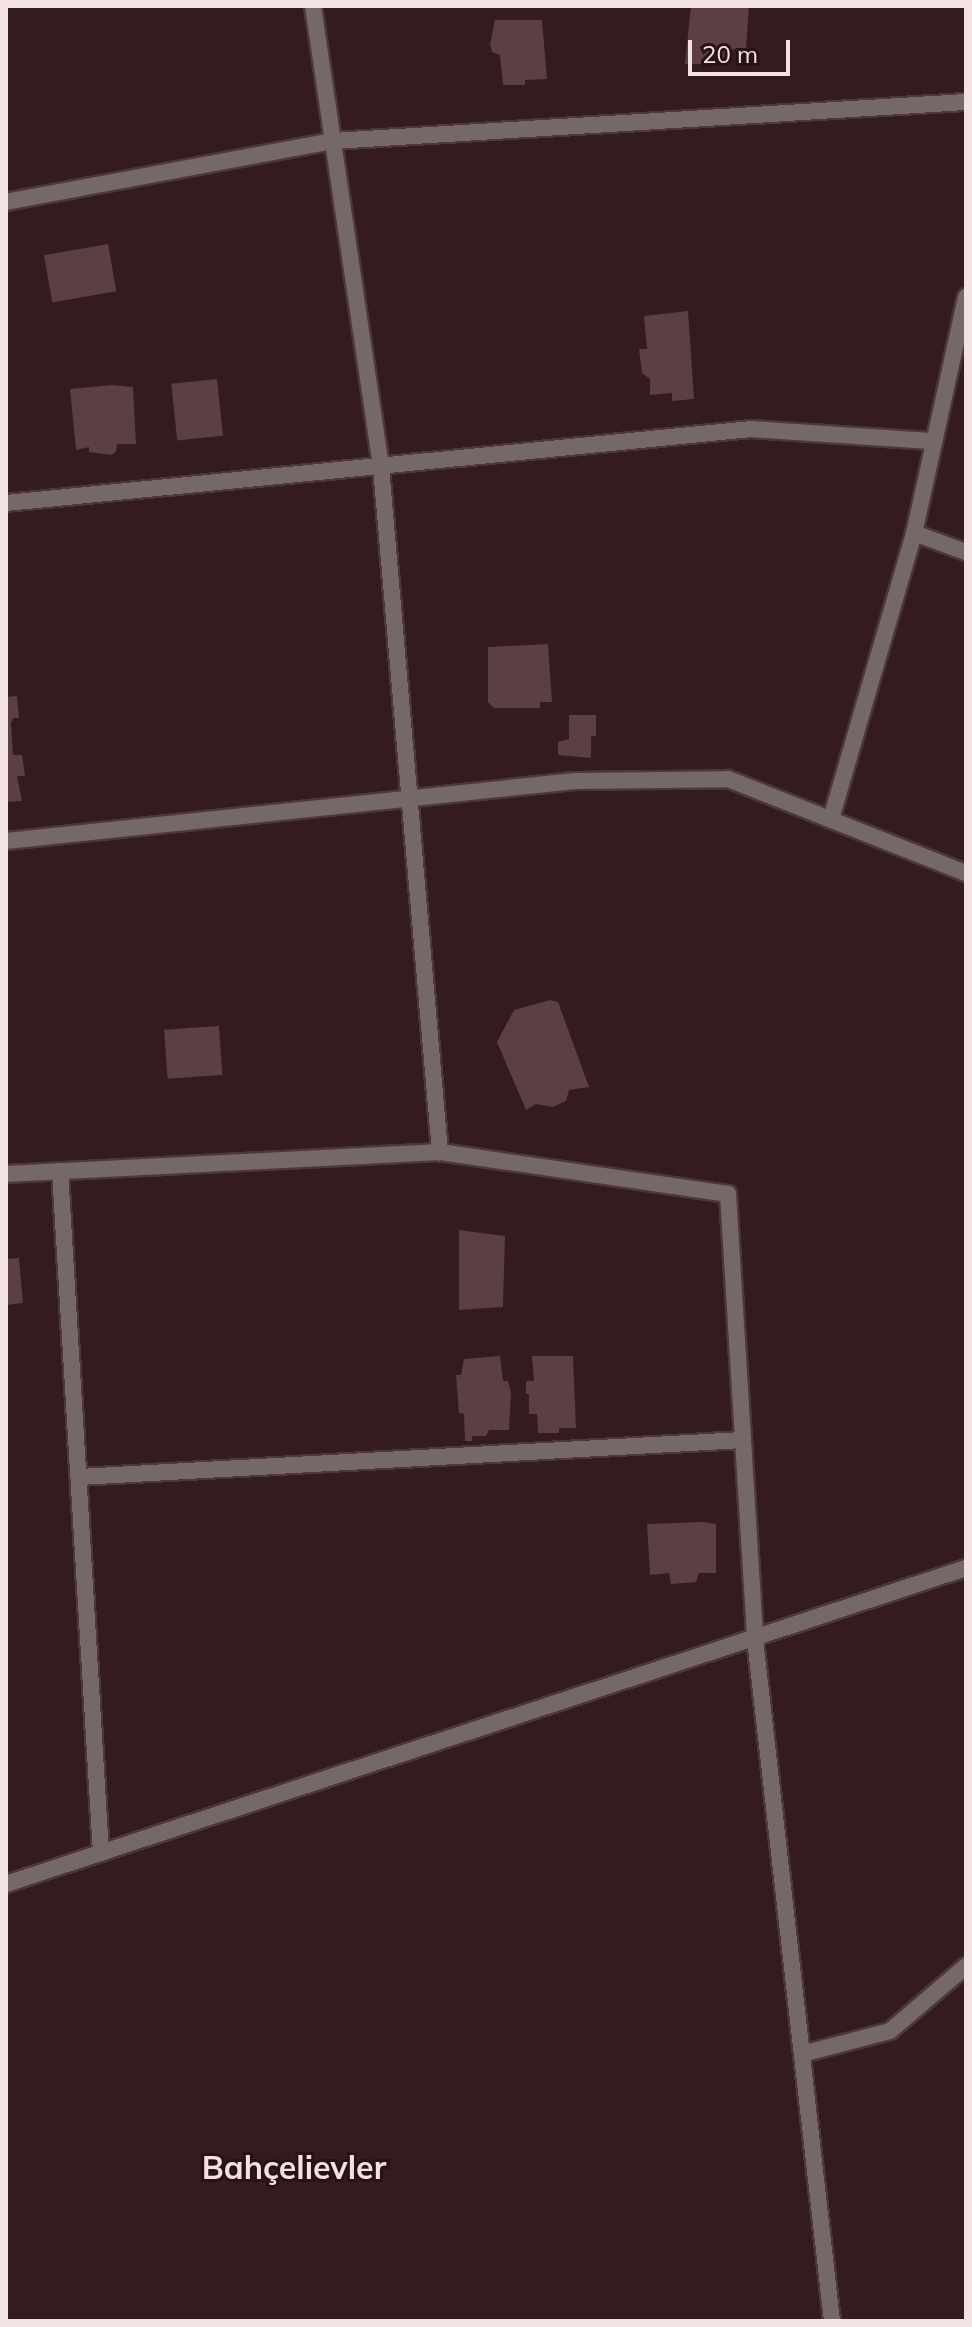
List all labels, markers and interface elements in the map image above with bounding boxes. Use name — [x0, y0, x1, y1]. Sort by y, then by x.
scale bar — [692, 24, 794, 74]
text: 20 m — [702, 39, 758, 69]
district label: Bahçelievler — [202, 2148, 386, 2186]

